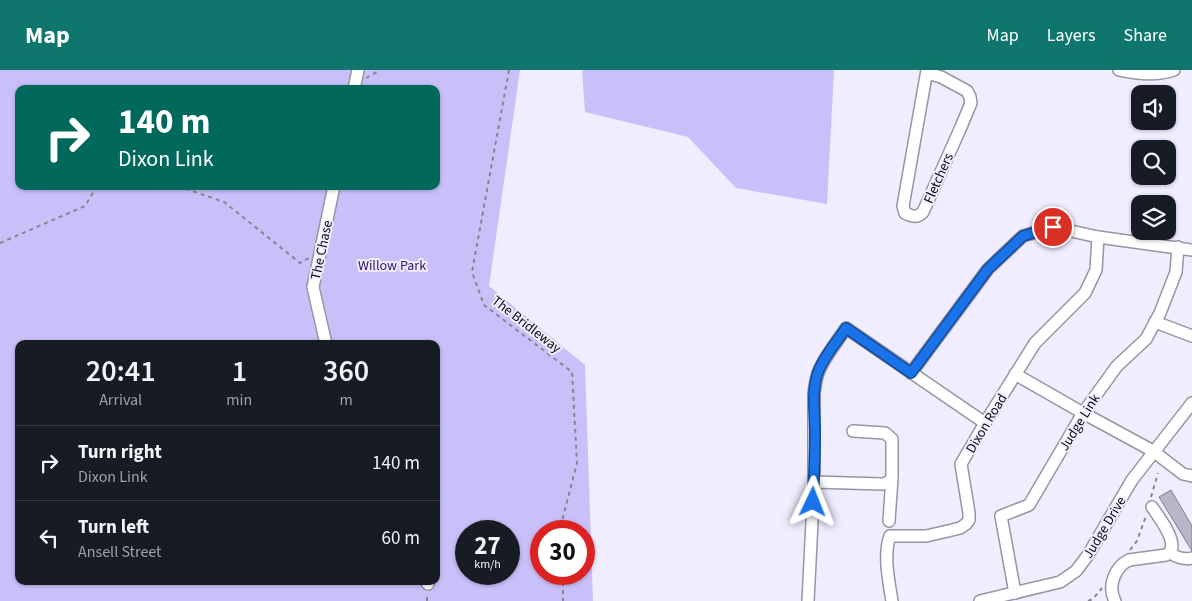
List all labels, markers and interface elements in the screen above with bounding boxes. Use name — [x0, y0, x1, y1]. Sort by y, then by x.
text: Map — [25, 18, 70, 53]
text: Map — [987, 23, 1019, 48]
text: Layers — [1047, 23, 1096, 48]
text: Share — [1124, 23, 1167, 48]
map controls — [1131, 85, 1176, 240]
button: sound — [1131, 85, 1176, 130]
text: 140 m — [118, 97, 210, 147]
icon: right — [35, 105, 100, 170]
button: search — [1131, 140, 1176, 185]
text: Dixon Link — [118, 143, 214, 175]
street label: Fletchers — [919, 150, 959, 207]
button: layers — [1131, 195, 1176, 240]
pin — [1032, 206, 1074, 248]
icon: arrive — [1039, 213, 1067, 241]
street label: The Chase — [306, 219, 338, 282]
park label: Willow Park — [358, 256, 426, 276]
street label: The Bridleway — [487, 291, 566, 359]
text: 20:41 — [86, 350, 156, 393]
text: 1 — [232, 350, 247, 393]
text: 360 — [323, 350, 369, 393]
text: Arrival — [99, 389, 142, 411]
text: min — [226, 389, 252, 411]
text: m — [340, 389, 353, 411]
street label: Dixon Road — [961, 390, 1012, 457]
street label: Judge Link — [1055, 390, 1105, 455]
text: Turn right — [78, 439, 162, 466]
icon: right — [35, 449, 63, 477]
text: 140 m — [372, 450, 420, 477]
text: Dixon Link — [78, 466, 148, 488]
position arrow — [786, 475, 838, 527]
street label: Judge Drive — [1079, 493, 1131, 562]
text: Turn left — [78, 514, 149, 541]
speed limit sign: 30 — [530, 520, 595, 585]
icon: left — [35, 524, 63, 552]
text: 60 m — [382, 525, 420, 552]
text: 27 — [474, 528, 501, 564]
text: Ansell Street — [78, 541, 162, 563]
text: km/h — [474, 556, 501, 573]

